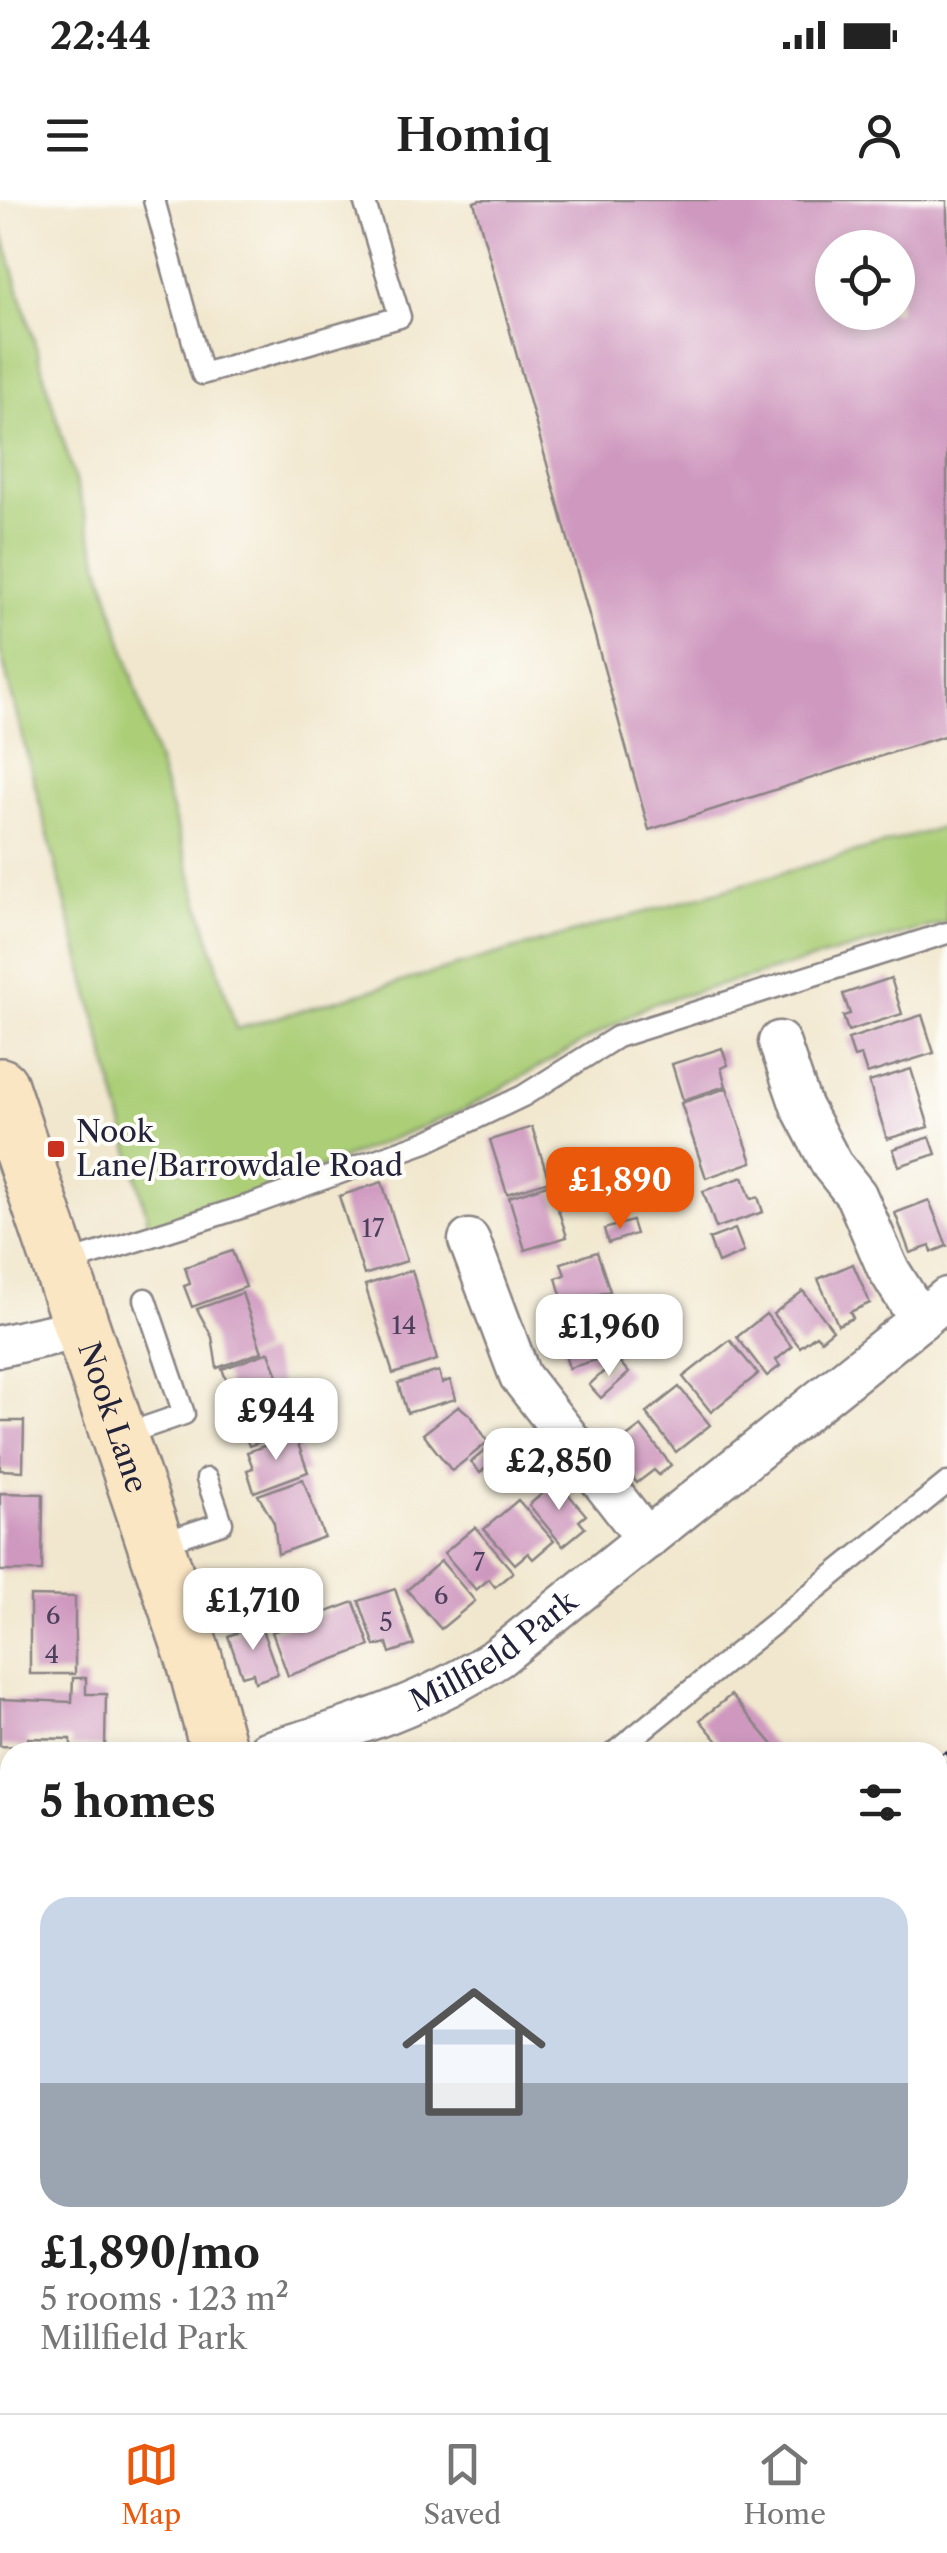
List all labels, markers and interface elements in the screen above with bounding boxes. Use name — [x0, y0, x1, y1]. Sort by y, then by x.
text: 22:44 — [50, 12, 151, 59]
text: Homiq — [396, 107, 551, 163]
icon: menu — [40, 108, 95, 163]
icon: person — [852, 108, 907, 163]
map controls — [815, 230, 915, 330]
button: locate — [815, 230, 915, 330]
place label: Nook Lane/Barrowdale Road — [76, 1113, 403, 1184]
marker: Nook Lane/Barrowdale Road — [45, 1138, 67, 1160]
pin: £1,890 — [539, 1147, 701, 1232]
text: £1,890 — [568, 1160, 672, 1199]
house number: 17 — [362, 1213, 385, 1244]
pin: £1,960 — [528, 1294, 690, 1379]
text: £1,960 — [558, 1307, 660, 1346]
house number: 14 — [392, 1310, 416, 1341]
street label: Nook Lane — [70, 1337, 156, 1497]
pin: £944 — [217, 1378, 335, 1463]
text: £944 — [237, 1391, 315, 1430]
pin: £2,850 — [478, 1428, 640, 1513]
text: £2,850 — [506, 1441, 612, 1480]
house number: 7 — [473, 1547, 486, 1578]
pin: £1,710 — [172, 1568, 334, 1653]
house number: 6 — [434, 1580, 448, 1611]
text: £1,710 — [205, 1581, 301, 1620]
street label: Millfield Park — [404, 1582, 586, 1719]
house number: 6 — [46, 1600, 60, 1631]
house number: 5 — [379, 1607, 393, 1638]
house number: 4 — [45, 1639, 59, 1670]
icon: filters — [853, 1775, 908, 1830]
text: 5 homes — [40, 1776, 216, 1828]
icon: home — [384, 1962, 564, 2142]
text: £1,890/mo — [40, 2227, 260, 2279]
text: 5 rooms · 123 m² — [40, 2279, 289, 2318]
text: Millfield Park — [40, 2318, 246, 2357]
tab: Map — [121, 2437, 181, 2531]
tab: Saved — [424, 2437, 501, 2531]
tab: Home — [744, 2437, 826, 2531]

